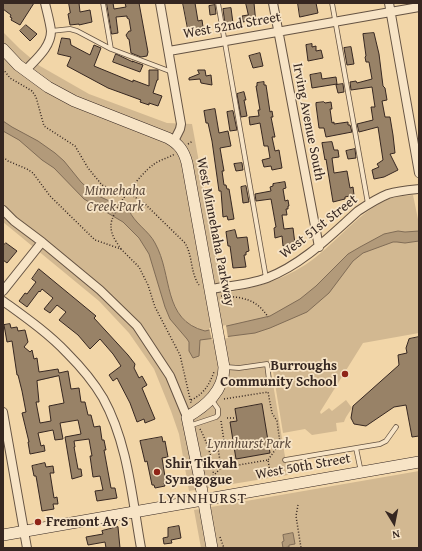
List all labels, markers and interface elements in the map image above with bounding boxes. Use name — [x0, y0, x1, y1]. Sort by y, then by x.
street label: West 52nd Street — [182, 9, 282, 43]
street label: Irving Avenue South — [288, 62, 328, 182]
street label: West Minnehaha Parkway — [192, 156, 238, 308]
park label: Minnehaha Creek Park — [85, 183, 145, 216]
street label: West 51st Street — [277, 191, 361, 263]
place label: Burroughs Community School — [220, 358, 337, 390]
marker: Burroughs Community School — [340, 369, 350, 379]
park label: Lynnhurst Park — [207, 436, 291, 452]
street label: West 50th Street — [254, 450, 352, 484]
place label: Shir Tikvah Synagogue — [165, 456, 237, 488]
marker: Shir Tikvah Synagogue — [152, 467, 162, 477]
district label: LYNNHURST — [159, 490, 247, 508]
north arrow — [374, 503, 414, 543]
place label: Fremont Av S — [46, 514, 128, 530]
marker: Fremont Av S — [33, 517, 43, 527]
text: N — [391, 526, 401, 543]

